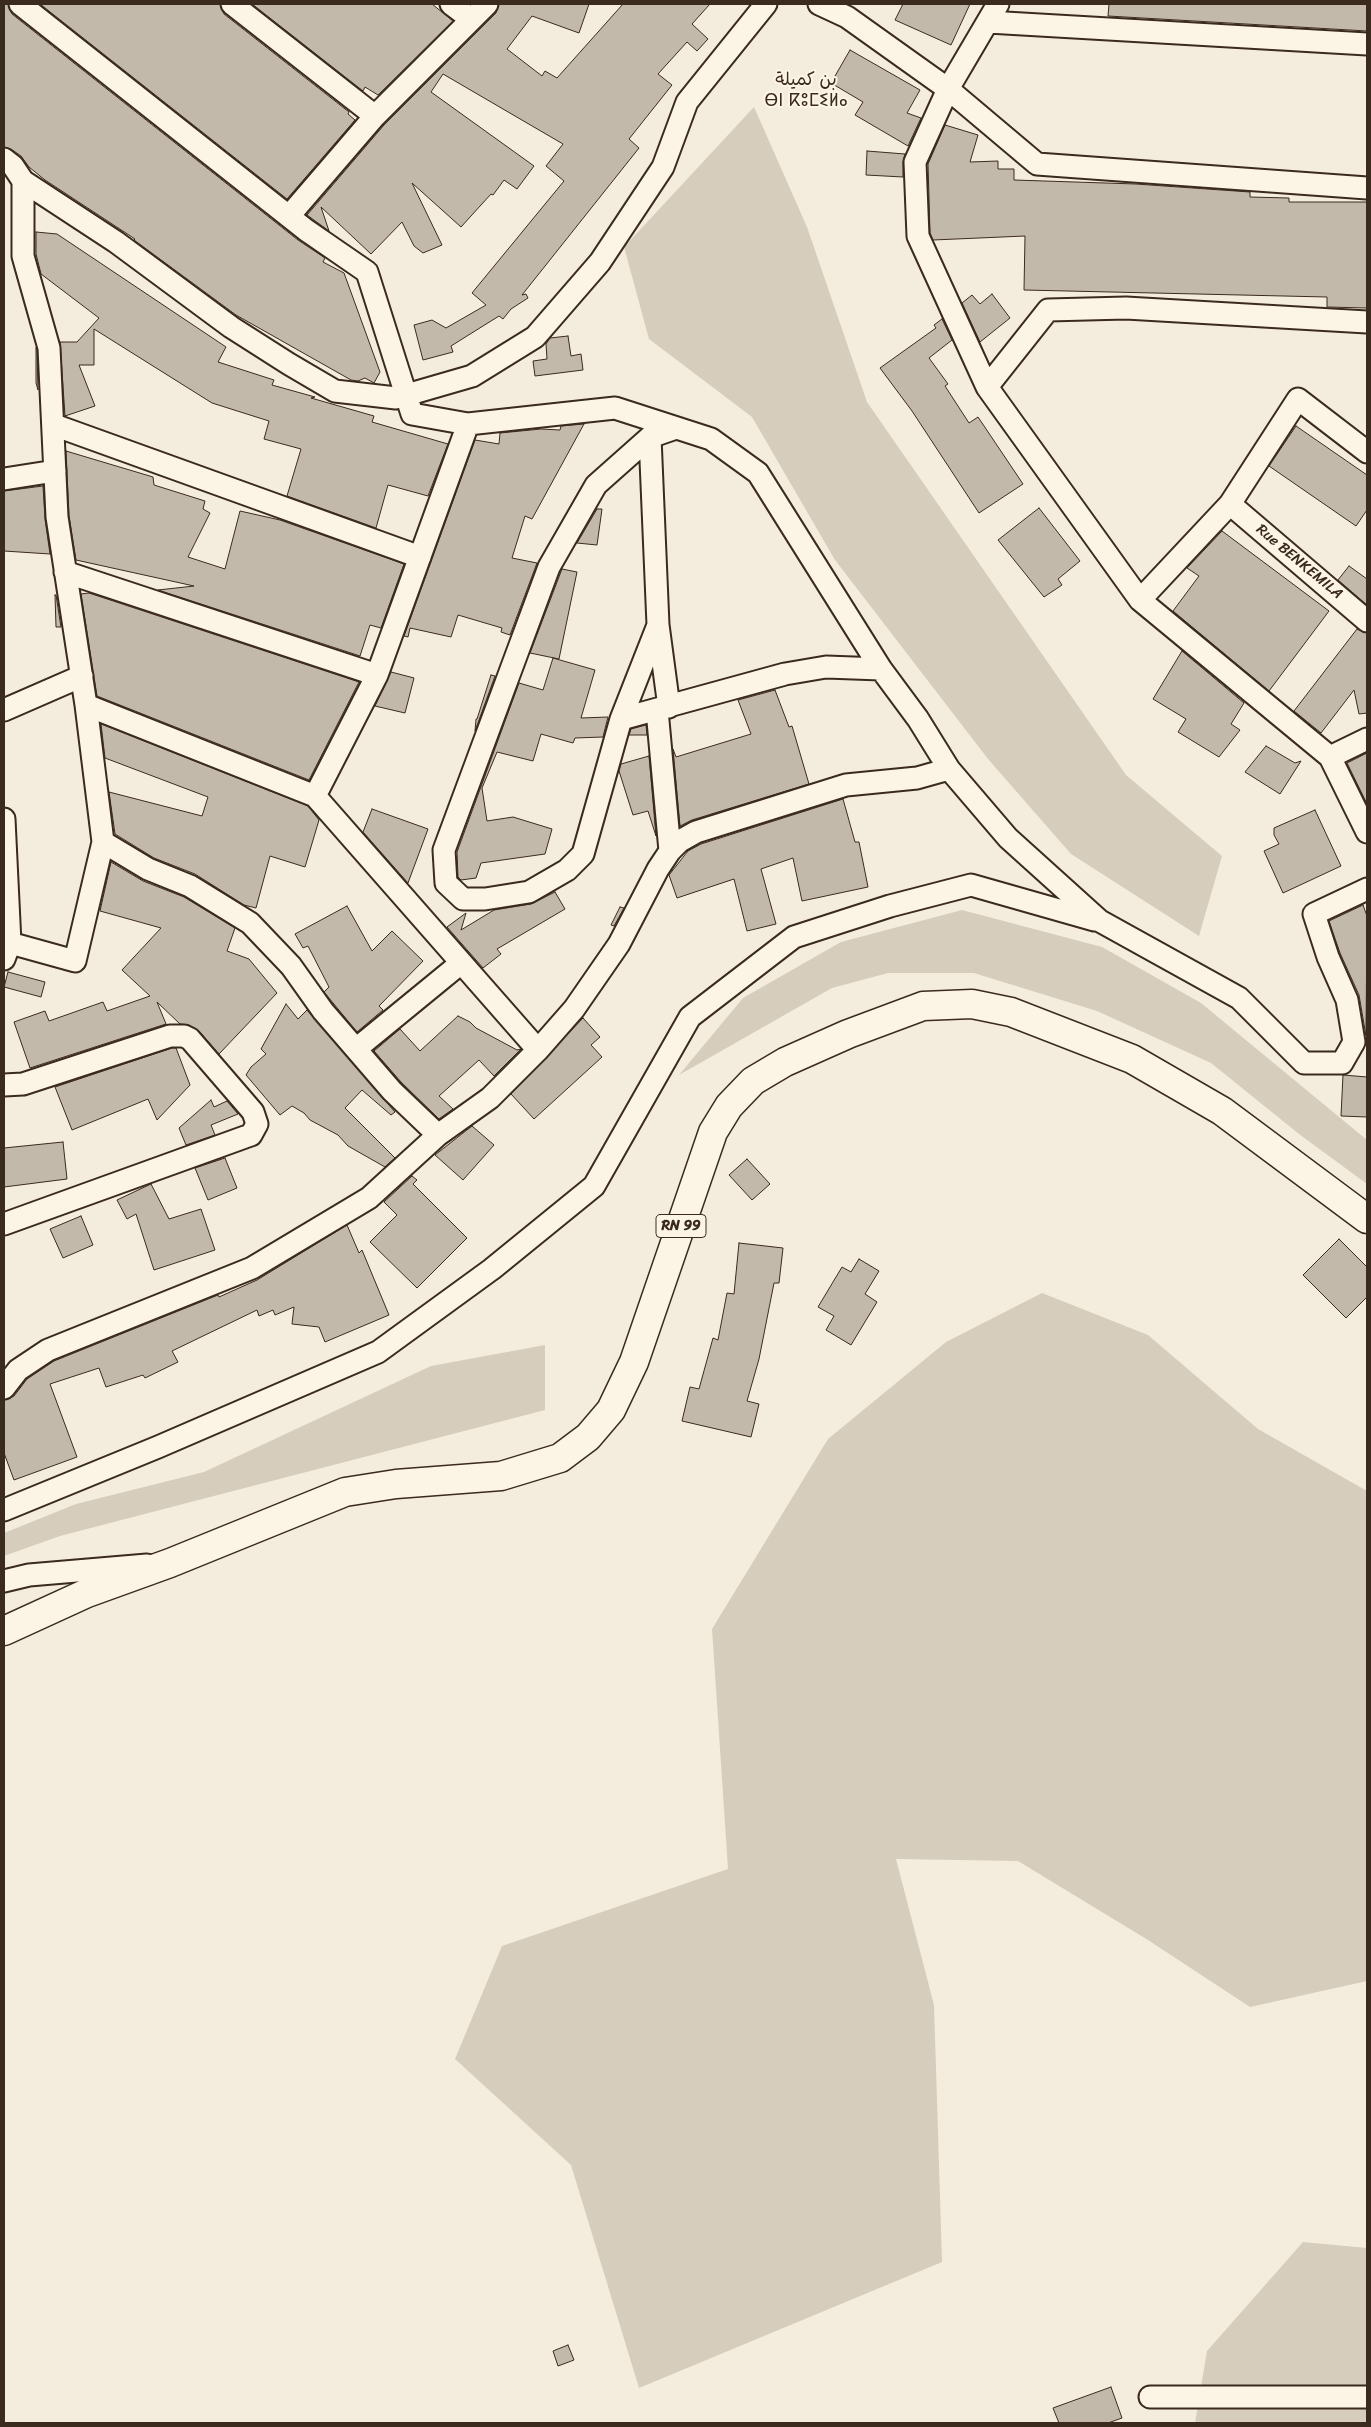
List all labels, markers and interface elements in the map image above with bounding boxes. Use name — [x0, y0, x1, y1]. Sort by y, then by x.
district label: بن كميلة ⴱⵏ ⴽⵓⵎⵉⵍⴰ — [764, 69, 848, 112]
street label: Rue BENKEMILA — [1252, 521, 1346, 603]
road number: RN 99 — [656, 1214, 706, 1238]

